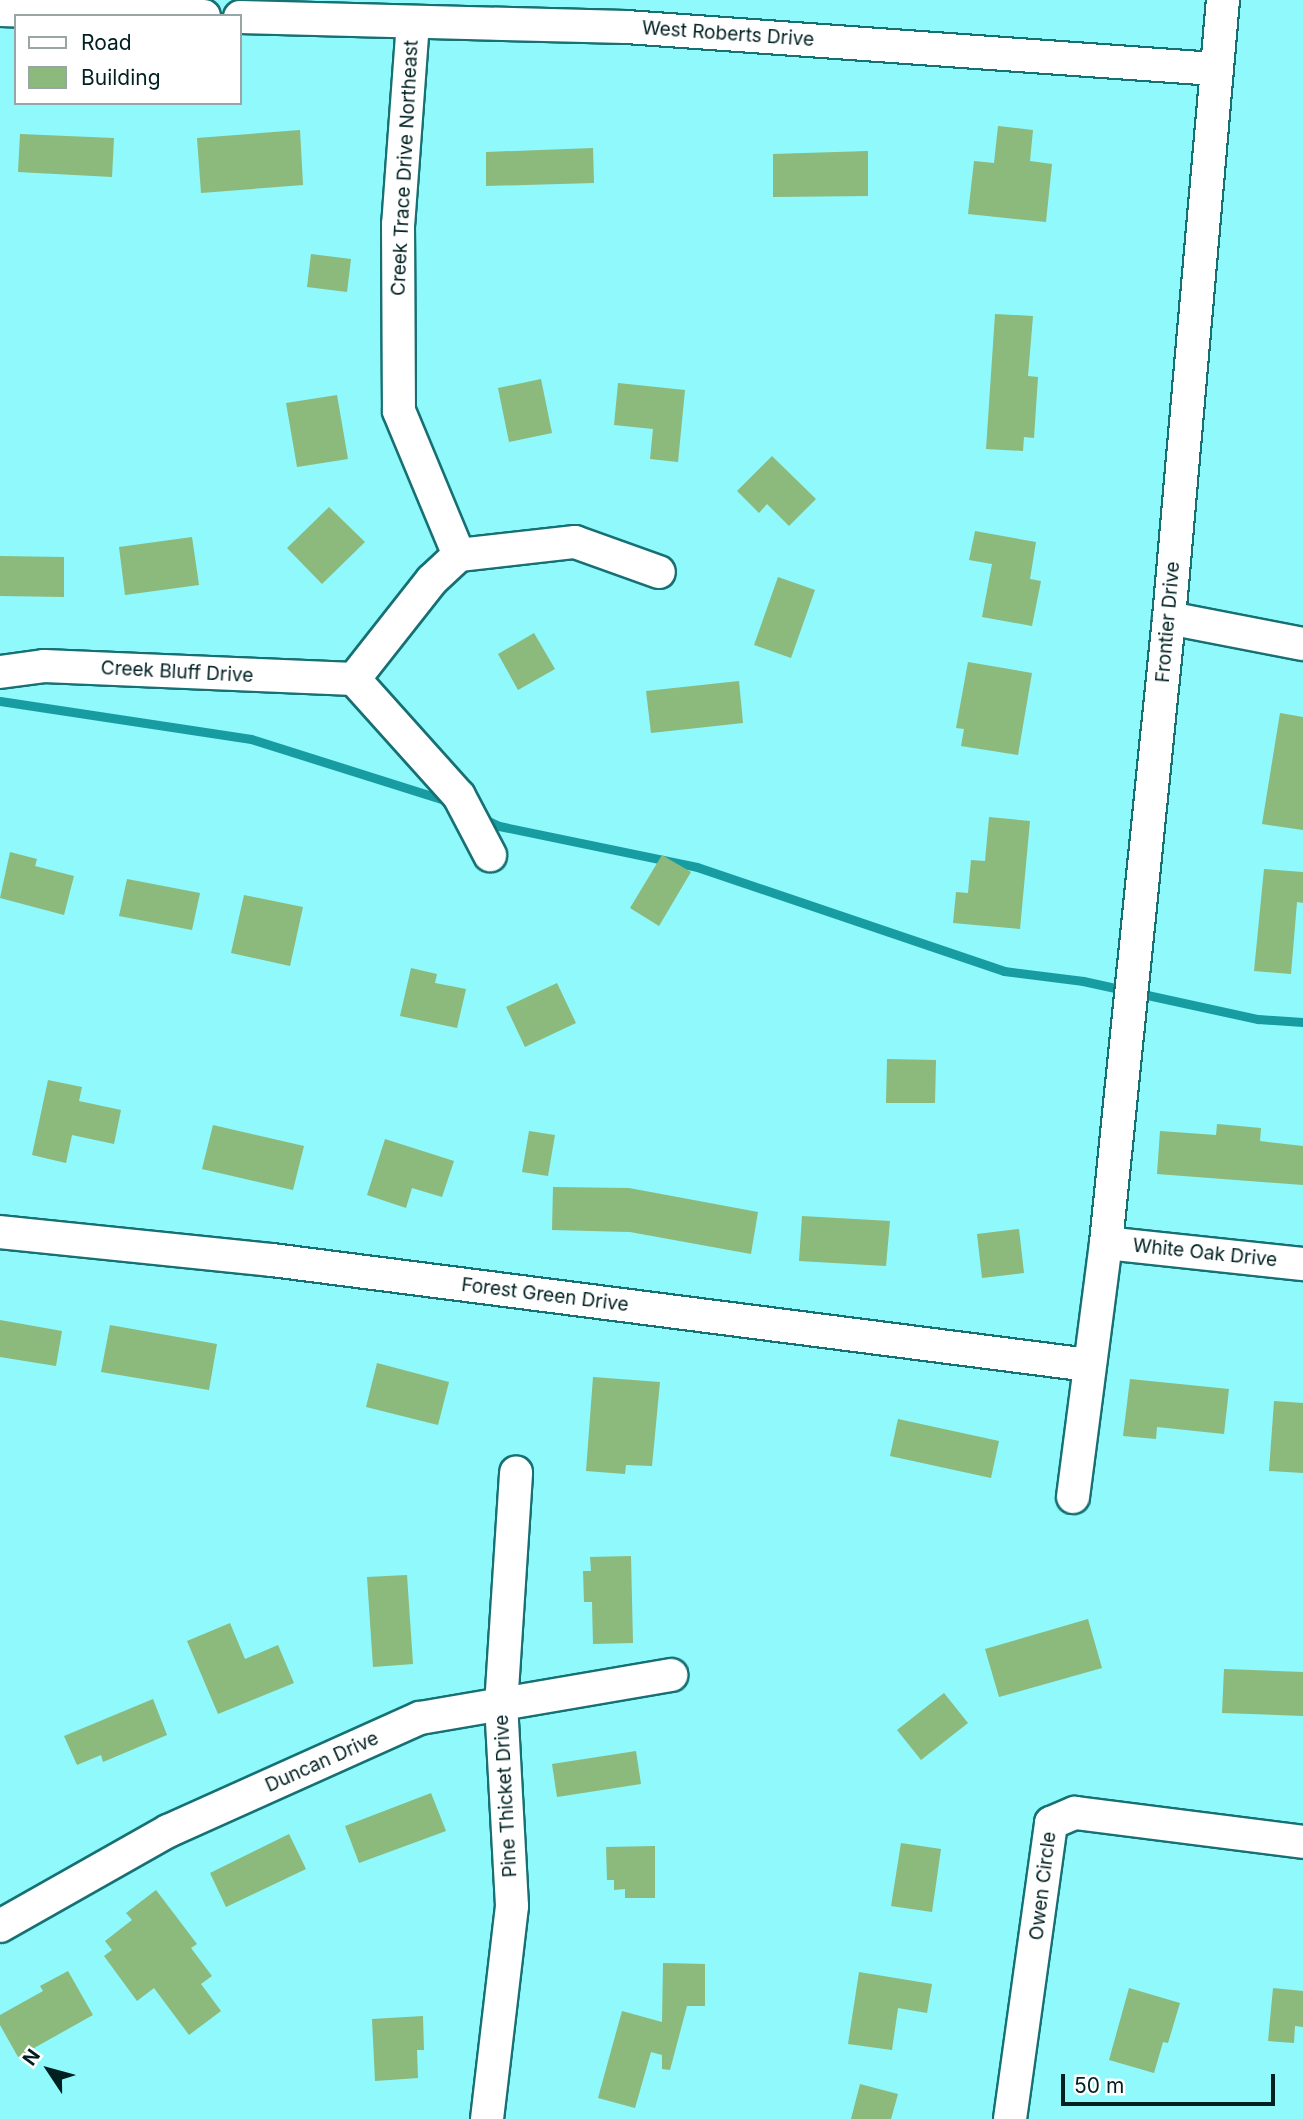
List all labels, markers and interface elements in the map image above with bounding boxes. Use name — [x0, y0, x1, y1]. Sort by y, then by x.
legend — [14, 14, 242, 105]
street label: West Roberts Drive — [641, 17, 815, 51]
text: Road — [81, 30, 132, 55]
street label: Creek Trace Drive Northeast — [387, 39, 423, 297]
text: Building — [81, 65, 161, 90]
street label: Frontier Drive — [1151, 560, 1185, 684]
street label: Creek Bluff Drive — [100, 657, 254, 687]
street label: White Oak Drive — [1132, 1234, 1278, 1272]
street label: Forest Green Drive — [460, 1273, 630, 1317]
street label: Pine Thicket Drive — [490, 1714, 522, 1878]
street label: Duncan Drive — [262, 1727, 382, 1797]
street label: Owen Circle — [1025, 1830, 1061, 1942]
north arrow — [14, 2035, 84, 2105]
text: N — [18, 2045, 45, 2070]
scale bar — [1065, 2060, 1278, 2104]
text: 50 m — [1074, 2073, 1124, 2098]

